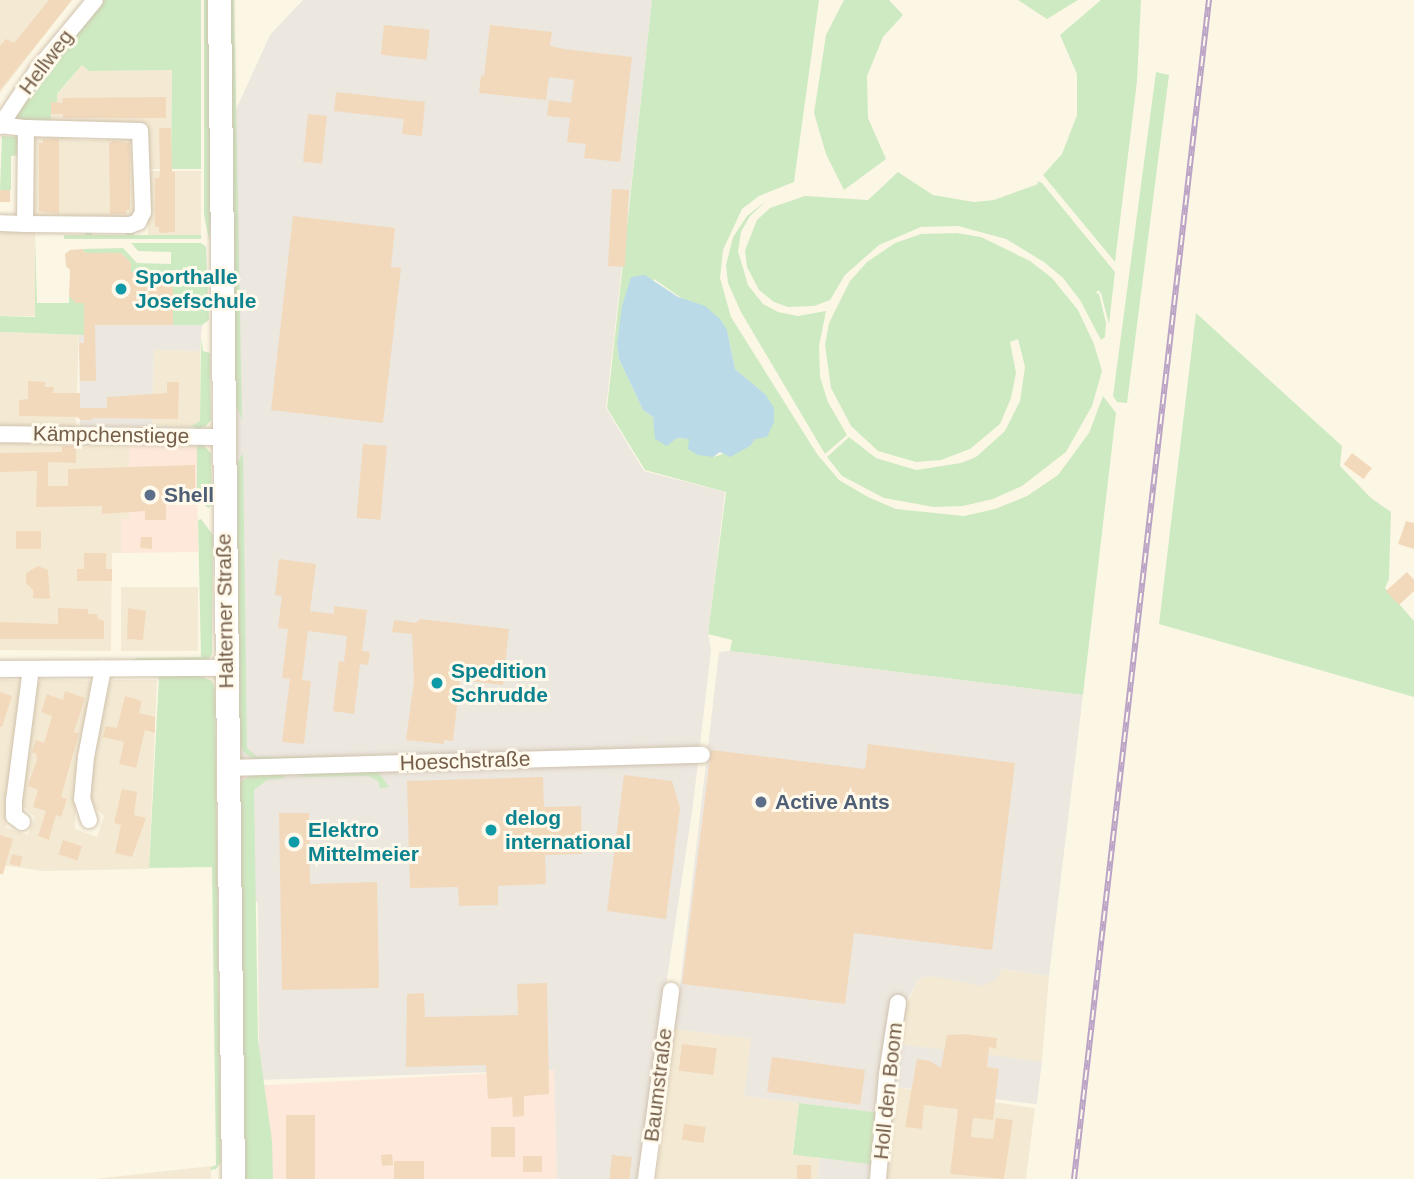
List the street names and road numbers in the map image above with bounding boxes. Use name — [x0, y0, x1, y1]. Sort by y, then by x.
street label: Hellweg — [13, 25, 79, 99]
street label: Kämpchenstiege — [33, 421, 189, 449]
street label: Halterner Straße — [211, 533, 239, 689]
street label: Hoeschstraße — [399, 746, 531, 776]
street label: Holl den Boom — [868, 1021, 908, 1161]
street label: Baumstraße — [639, 1027, 677, 1143]

